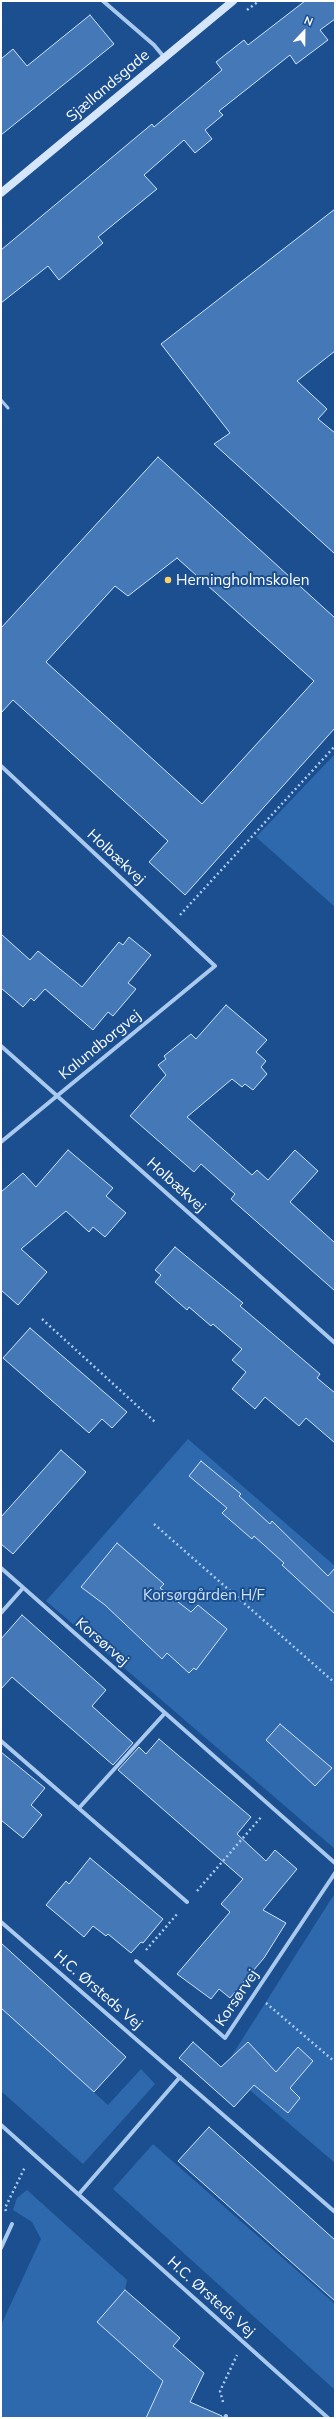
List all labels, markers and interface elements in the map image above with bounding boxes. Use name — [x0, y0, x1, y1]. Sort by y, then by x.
north arrow — [284, 12, 324, 52]
text: N — [302, 13, 315, 29]
street label: Sjællandsgade — [63, 46, 153, 126]
place label: Herningholmskolen — [176, 571, 309, 589]
marker: Herningholmskolen — [163, 575, 173, 585]
street label: Holbækvej — [83, 826, 149, 888]
street label: Kalundborgvej — [55, 1007, 145, 1083]
street label: Holbækvej — [143, 1154, 209, 1216]
park label: Korsørgården H/F — [143, 1586, 265, 1604]
street label: Korsørvej — [72, 1614, 132, 1670]
street label: H.C. Ørsteds Vej — [50, 1947, 146, 2033]
street label: Korsørvej — [211, 1966, 263, 2030]
street label: H.C. Ørsteds Vej — [164, 2253, 258, 2341]

